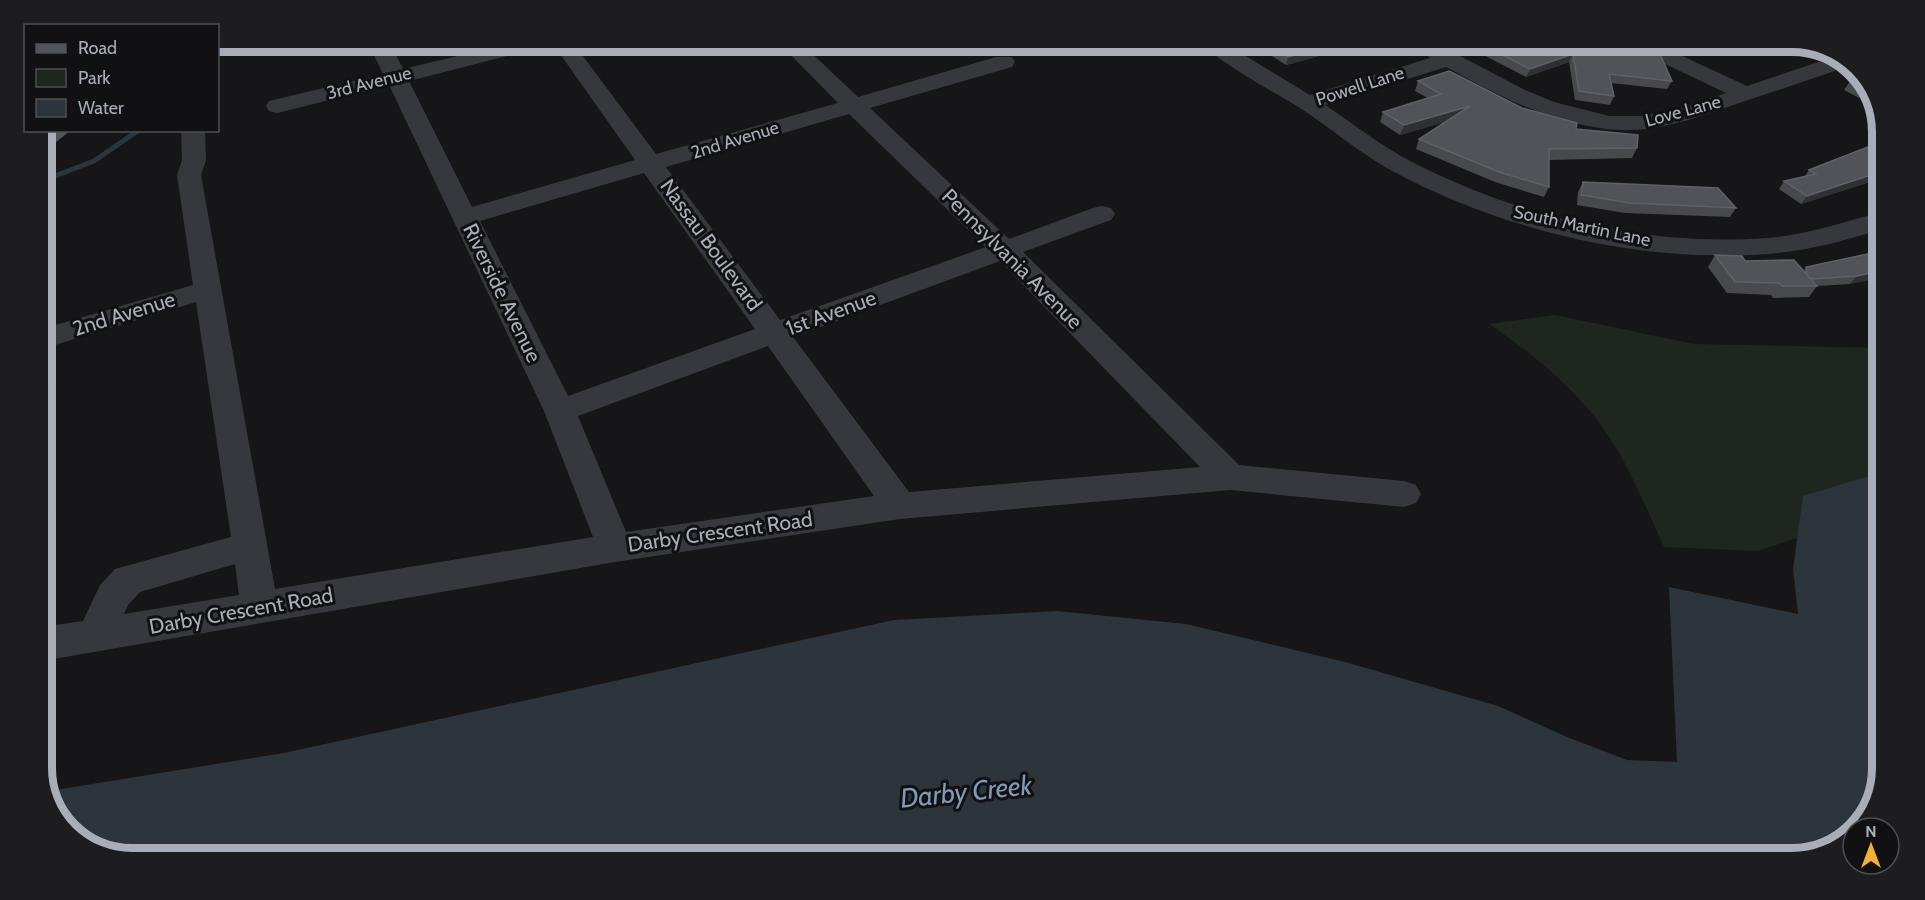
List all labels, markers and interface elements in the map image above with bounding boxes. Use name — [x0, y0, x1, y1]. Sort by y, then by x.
legend — [24, 24, 219, 132]
text: Road — [78, 37, 117, 59]
street label: Powell Lane — [1313, 61, 1407, 111]
street label: 3rd Avenue — [324, 62, 414, 104]
text: Park — [78, 67, 111, 89]
street label: Love Lane — [1643, 90, 1723, 132]
text: Water — [78, 97, 124, 119]
street label: 2nd Avenue — [688, 116, 782, 164]
street label: Nassau Boulevard — [655, 174, 768, 315]
street label: Pennsylvania Avenue — [937, 183, 1088, 334]
street label: South Martin Lane — [1511, 201, 1653, 251]
street label: Riverside Avenue — [458, 219, 547, 367]
street label: 1st Avenue — [782, 285, 879, 340]
street label: 2nd Avenue — [70, 286, 178, 341]
street label: Darby Crescent Road — [626, 506, 814, 557]
street label: Darby Crescent Road — [147, 582, 335, 639]
water label: Darby Creek — [899, 768, 1035, 815]
north arrow — [1841, 816, 1901, 876]
text: N — [1865, 822, 1877, 841]

